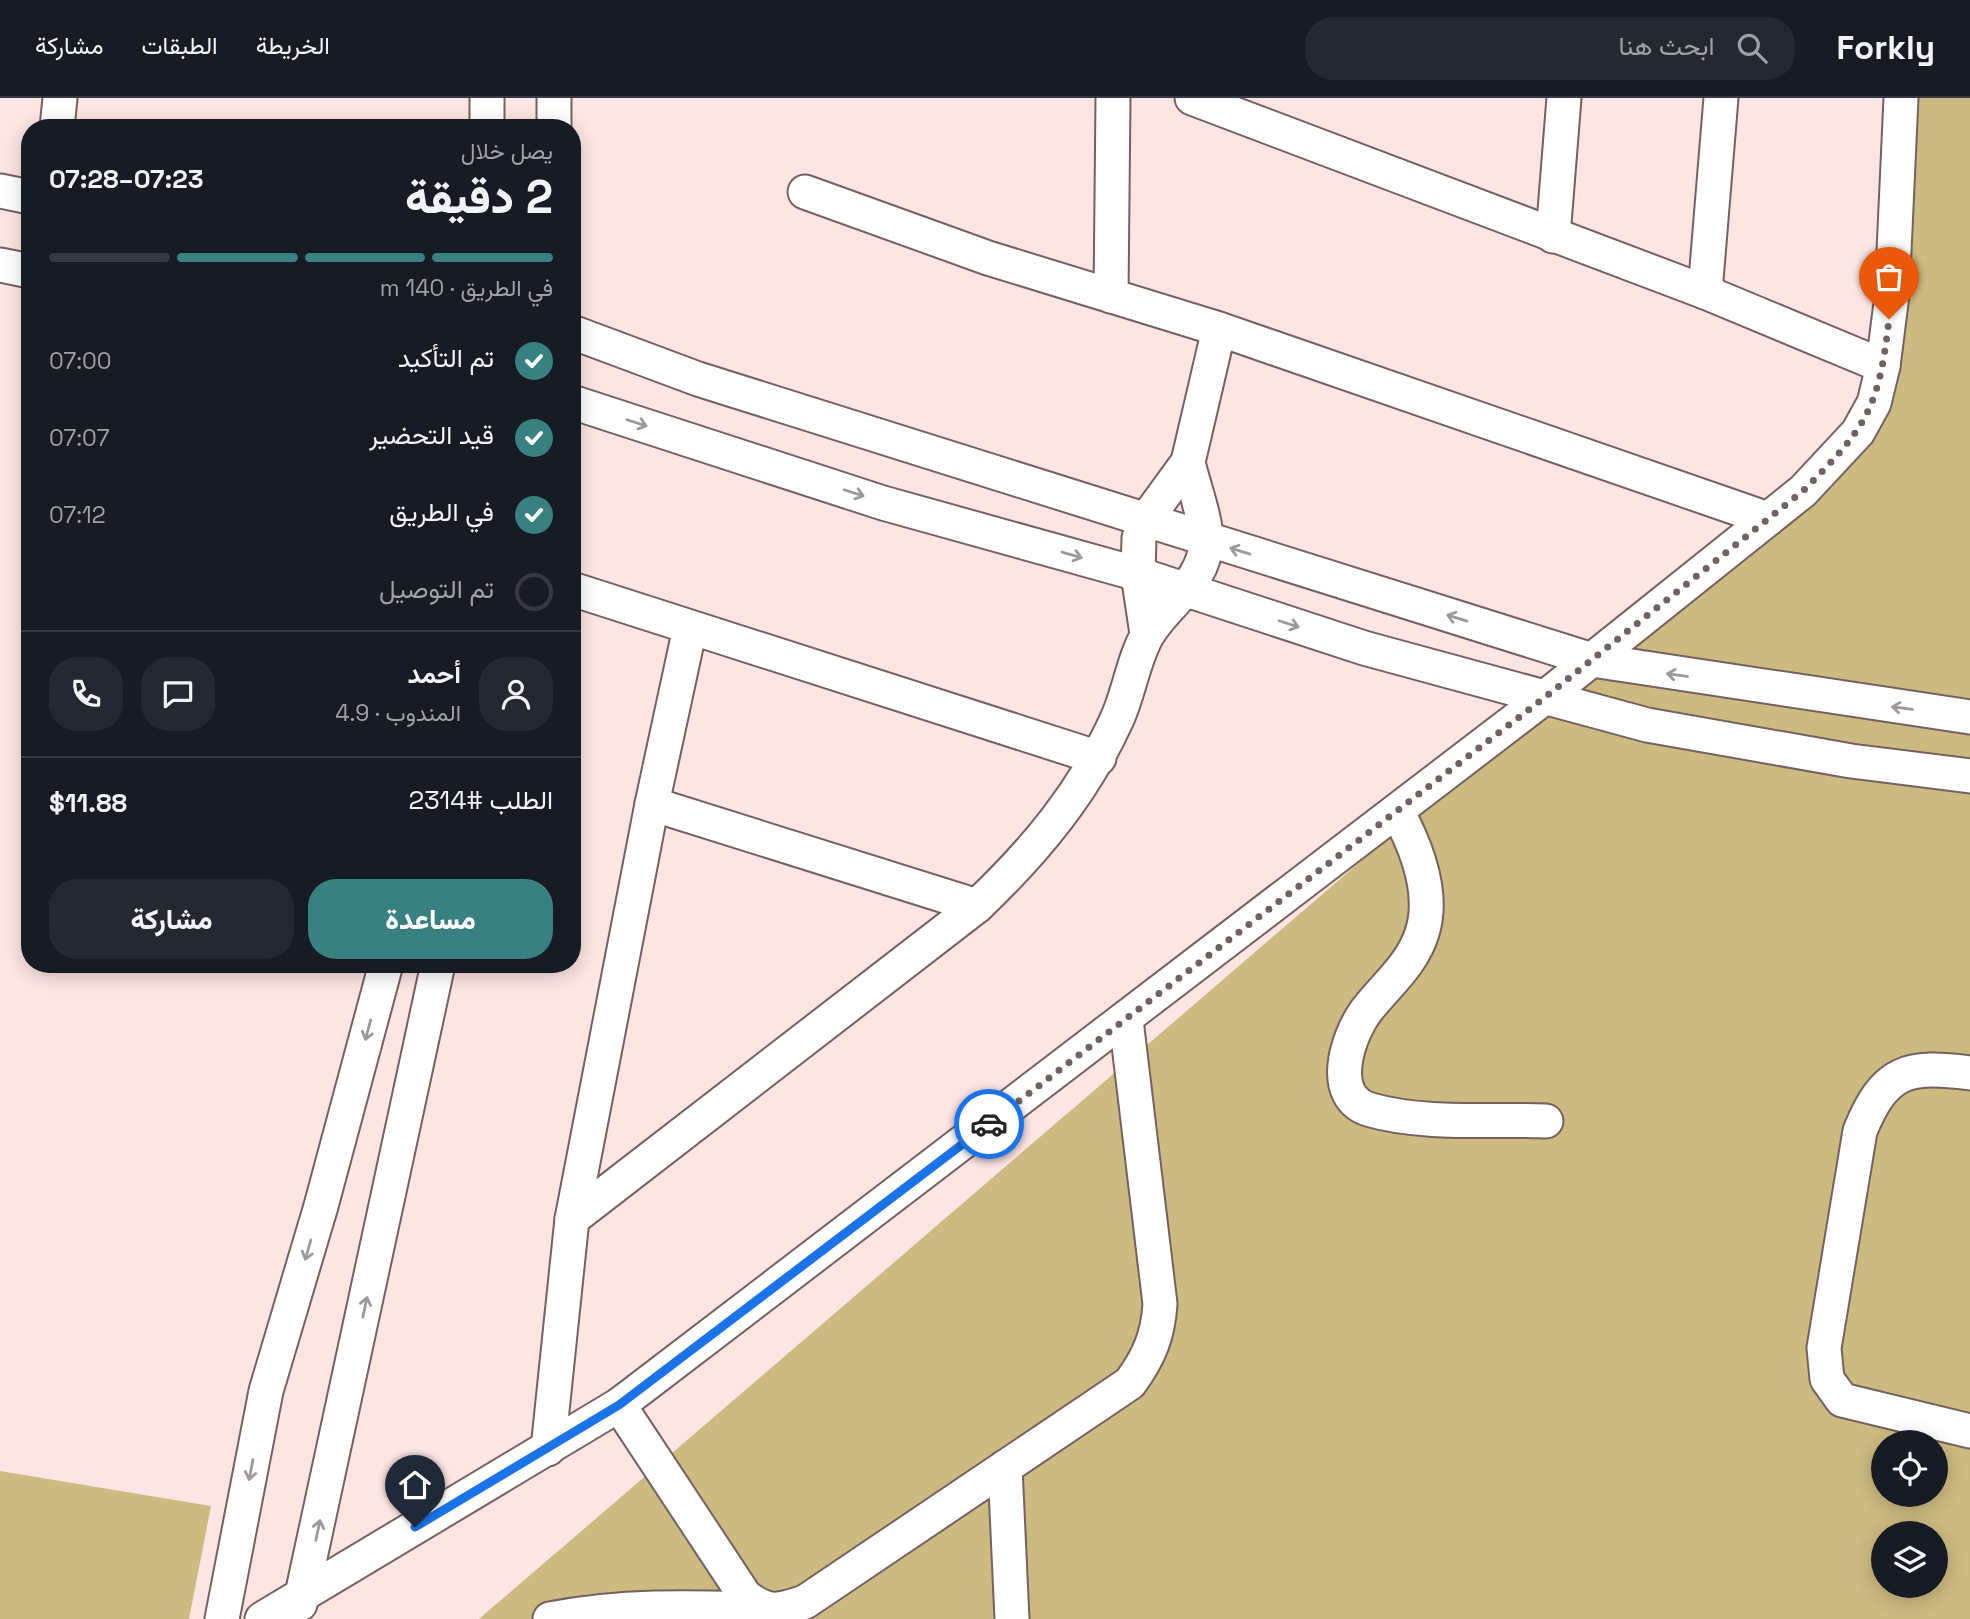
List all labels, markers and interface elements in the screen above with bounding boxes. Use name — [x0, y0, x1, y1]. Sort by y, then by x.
search box — [1305, 17, 1795, 80]
text: Forkly — [1837, 27, 1935, 69]
text: ابحث هنا — [1619, 29, 1715, 63]
icon: search — [1733, 29, 1771, 67]
text: مشاركة — [35, 30, 103, 61]
text: الطبقات — [141, 30, 218, 61]
text: الخريطة — [256, 30, 330, 61]
text: يصل خلال — [461, 136, 553, 166]
text: 07:23–07:28 — [49, 162, 203, 196]
text: 2 دقيقة — [405, 168, 553, 226]
pin — [1859, 247, 1919, 319]
icon: bag — [1870, 258, 1908, 296]
text: في الطريق · 140 m — [380, 273, 553, 303]
text: تم التأكيد — [398, 341, 494, 375]
icon: check — [515, 342, 553, 380]
text: 07:00 — [49, 346, 112, 376]
one-way arrow — [626, 417, 648, 430]
text: قيد التحضير — [369, 418, 494, 452]
icon: check — [515, 419, 553, 457]
text: 07:07 — [49, 423, 109, 453]
one-way arrow — [842, 488, 864, 500]
text: في الطريق — [389, 495, 494, 529]
icon: check — [515, 496, 553, 534]
text: 07:12 — [49, 500, 106, 530]
one-way arrow — [1229, 544, 1251, 557]
one-way arrow — [1061, 550, 1083, 563]
text: تم التوصيل — [379, 572, 494, 606]
one-way arrow — [1447, 611, 1469, 624]
one-way arrow — [1278, 618, 1300, 631]
button: phone — [49, 657, 123, 731]
button: chat — [141, 657, 215, 731]
text: أحمد — [408, 657, 461, 691]
button: person — [479, 657, 553, 731]
one-way arrow — [1666, 668, 1689, 681]
text: المندوب · 4.9 — [335, 698, 461, 728]
one-way arrow — [1891, 702, 1914, 715]
text: الطلب #2314 — [408, 783, 553, 817]
text: $11.88 — [49, 786, 127, 820]
button: مشاركة — [49, 879, 294, 959]
button: مساعدة — [308, 879, 553, 959]
one-way arrow — [361, 1018, 374, 1041]
courier — [954, 1089, 1024, 1159]
icon: car — [970, 1105, 1008, 1143]
one-way arrow — [301, 1238, 314, 1260]
one-way arrow — [358, 1296, 372, 1319]
map controls — [1871, 1430, 1948, 1598]
button: locate — [1871, 1430, 1948, 1507]
pin — [385, 1455, 445, 1527]
one-way arrow — [244, 1458, 257, 1480]
icon: home — [396, 1466, 434, 1504]
one-way arrow — [311, 1519, 325, 1542]
button: layers — [1871, 1521, 1948, 1598]

